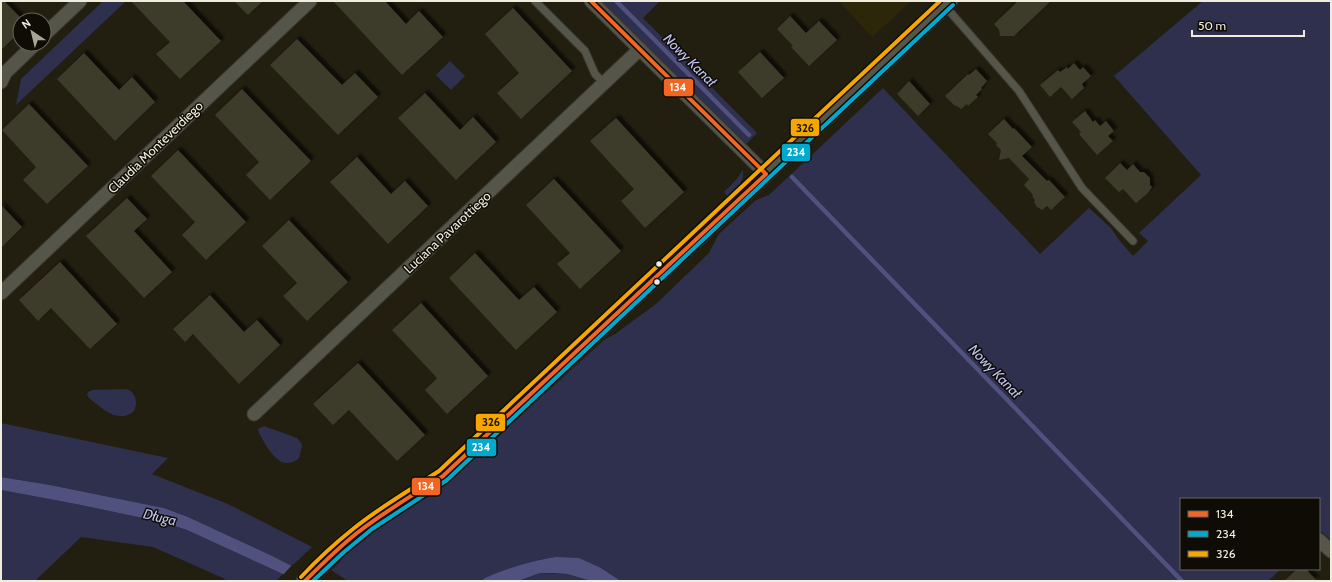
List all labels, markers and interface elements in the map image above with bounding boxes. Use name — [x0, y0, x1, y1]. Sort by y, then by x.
north arrow — [12, 12, 52, 52]
scale bar — [1192, 12, 1304, 38]
text: N — [19, 16, 33, 32]
text: 50 m — [1198, 18, 1226, 33]
water label: Nowy Kanał — [660, 30, 721, 91]
line badge: 134 — [663, 78, 694, 97]
text: 134 — [670, 80, 687, 94]
street label: Claudia Monteverdiego — [104, 97, 206, 197]
line badge: 326 — [790, 118, 820, 137]
text: 326 — [796, 121, 814, 135]
line badge: 234 — [781, 143, 811, 162]
text: 234 — [787, 145, 805, 159]
street label: Luciana Pavarottiego — [400, 188, 494, 276]
unlabelled marker — [654, 259, 664, 269]
unlabelled marker — [652, 277, 662, 287]
water label: Nowy Kanał — [965, 340, 1026, 402]
line badge: 326 — [475, 413, 506, 432]
text: 326 — [482, 415, 500, 429]
line badge: 234 — [466, 438, 497, 457]
text: 234 — [472, 440, 490, 454]
line badge: 134 — [411, 477, 441, 496]
text: 134 — [418, 479, 435, 493]
legend — [1180, 498, 1320, 570]
water label: Długa — [142, 504, 178, 530]
text: 134 — [1216, 506, 1233, 521]
text: 234 — [1216, 526, 1236, 541]
text: 326 — [1216, 546, 1236, 561]

